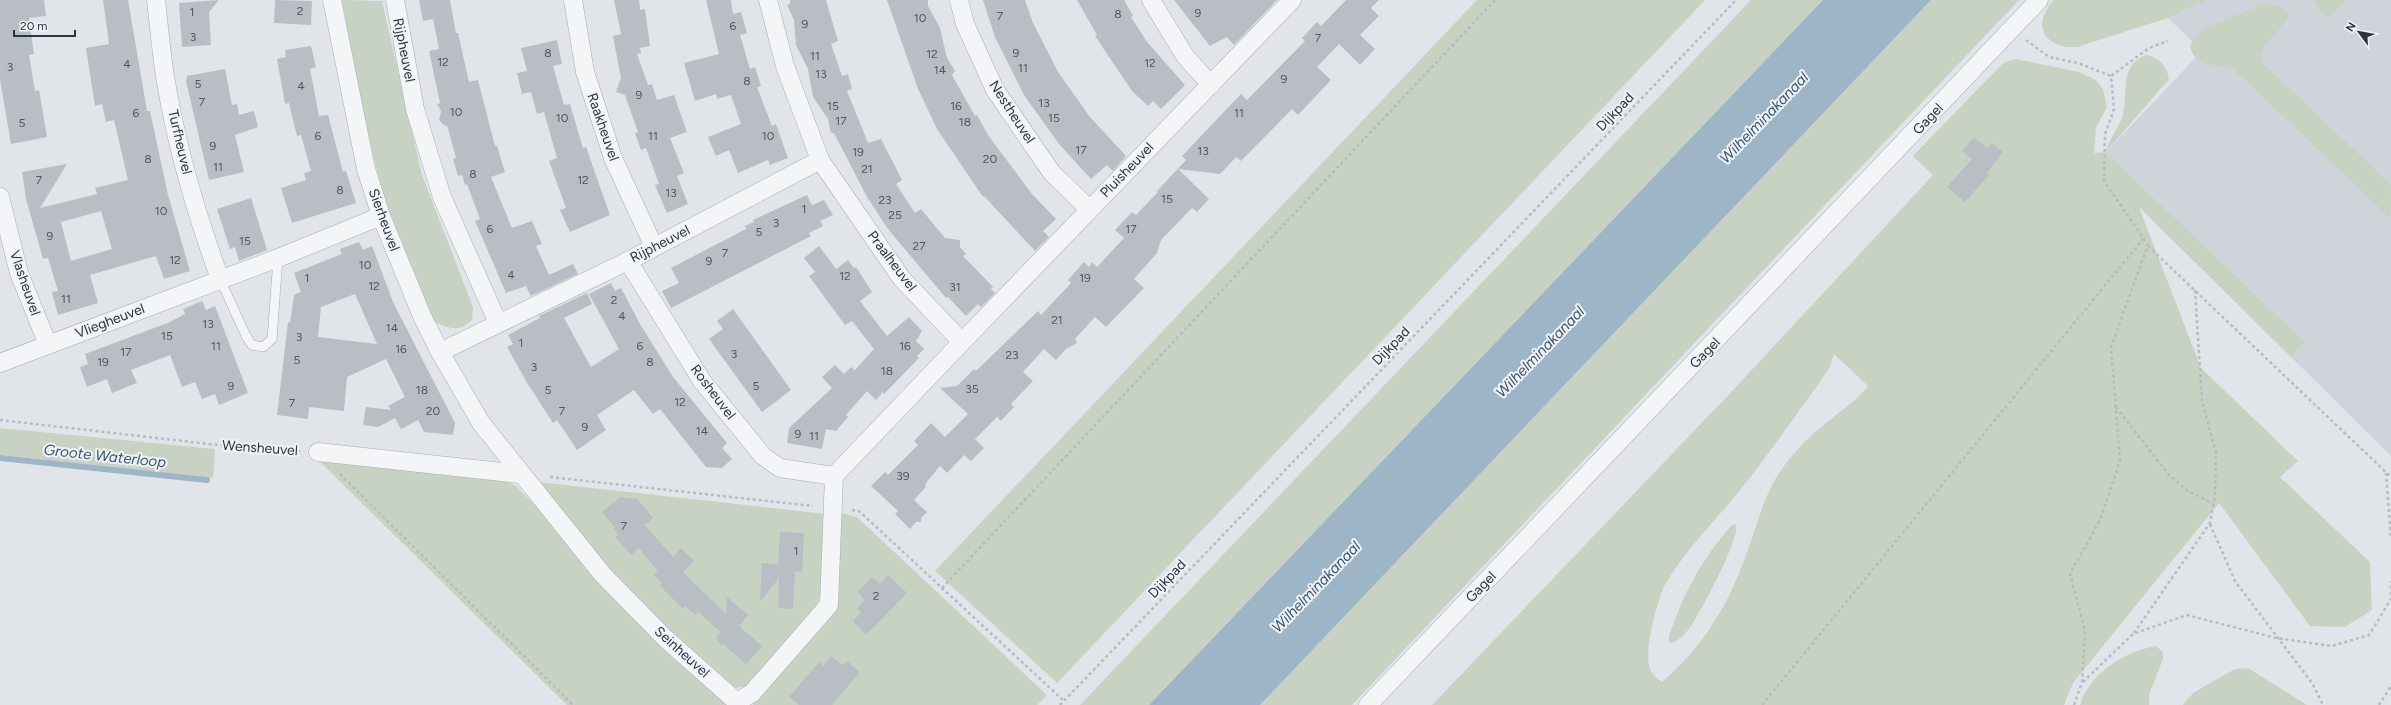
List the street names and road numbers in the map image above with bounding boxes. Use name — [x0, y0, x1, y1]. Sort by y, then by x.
street label: Rijpheuvel — [389, 16, 419, 84]
street label: Nestheuvel — [985, 77, 1039, 147]
street label: Dijkpad — [1593, 89, 1637, 135]
street label: Raakheuvel — [583, 91, 623, 163]
street label: Gagel — [1909, 100, 1947, 138]
street label: Turfheuvel — [164, 108, 196, 176]
street label: Pluisheuvel — [1097, 139, 1157, 201]
street label: Sierheuvel — [365, 186, 403, 254]
street label: Rijpheuvel — [627, 222, 693, 266]
street label: Praalheuvel — [864, 227, 920, 295]
street label: Vlasheuvel — [6, 248, 44, 318]
street label: Vliegheuvel — [73, 300, 147, 342]
street label: Dijkpad — [1369, 323, 1413, 369]
street label: Gagel — [1686, 334, 1724, 372]
street label: Rosheuvel — [687, 361, 739, 423]
street label: Wensheuvel — [222, 437, 298, 459]
street label: Dijkpad — [1145, 556, 1189, 602]
street label: Gagel — [1462, 568, 1500, 606]
street label: Seinheuvel — [651, 623, 713, 681]

